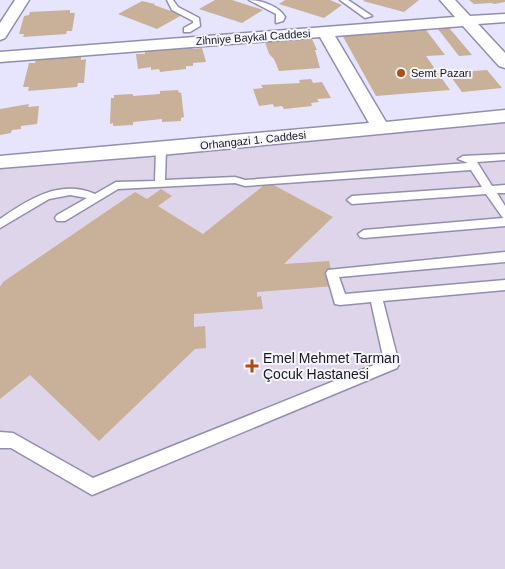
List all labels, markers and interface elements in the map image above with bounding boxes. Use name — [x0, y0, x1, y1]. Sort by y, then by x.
street label: Zihniye Baykal Caddesi — [195, 27, 311, 47]
marker: Semt Pazarı — [395, 67, 407, 79]
place label: Semt Pazarı — [411, 67, 472, 79]
street label: Orhangazi 1. Caddesi — [199, 128, 307, 152]
place label: Emel Mehmet Tarman Çocuk Hastanesi — [263, 350, 400, 382]
marker: Emel Mehmet Tarman Çocuk Hastanesi — [245, 359, 259, 373]

